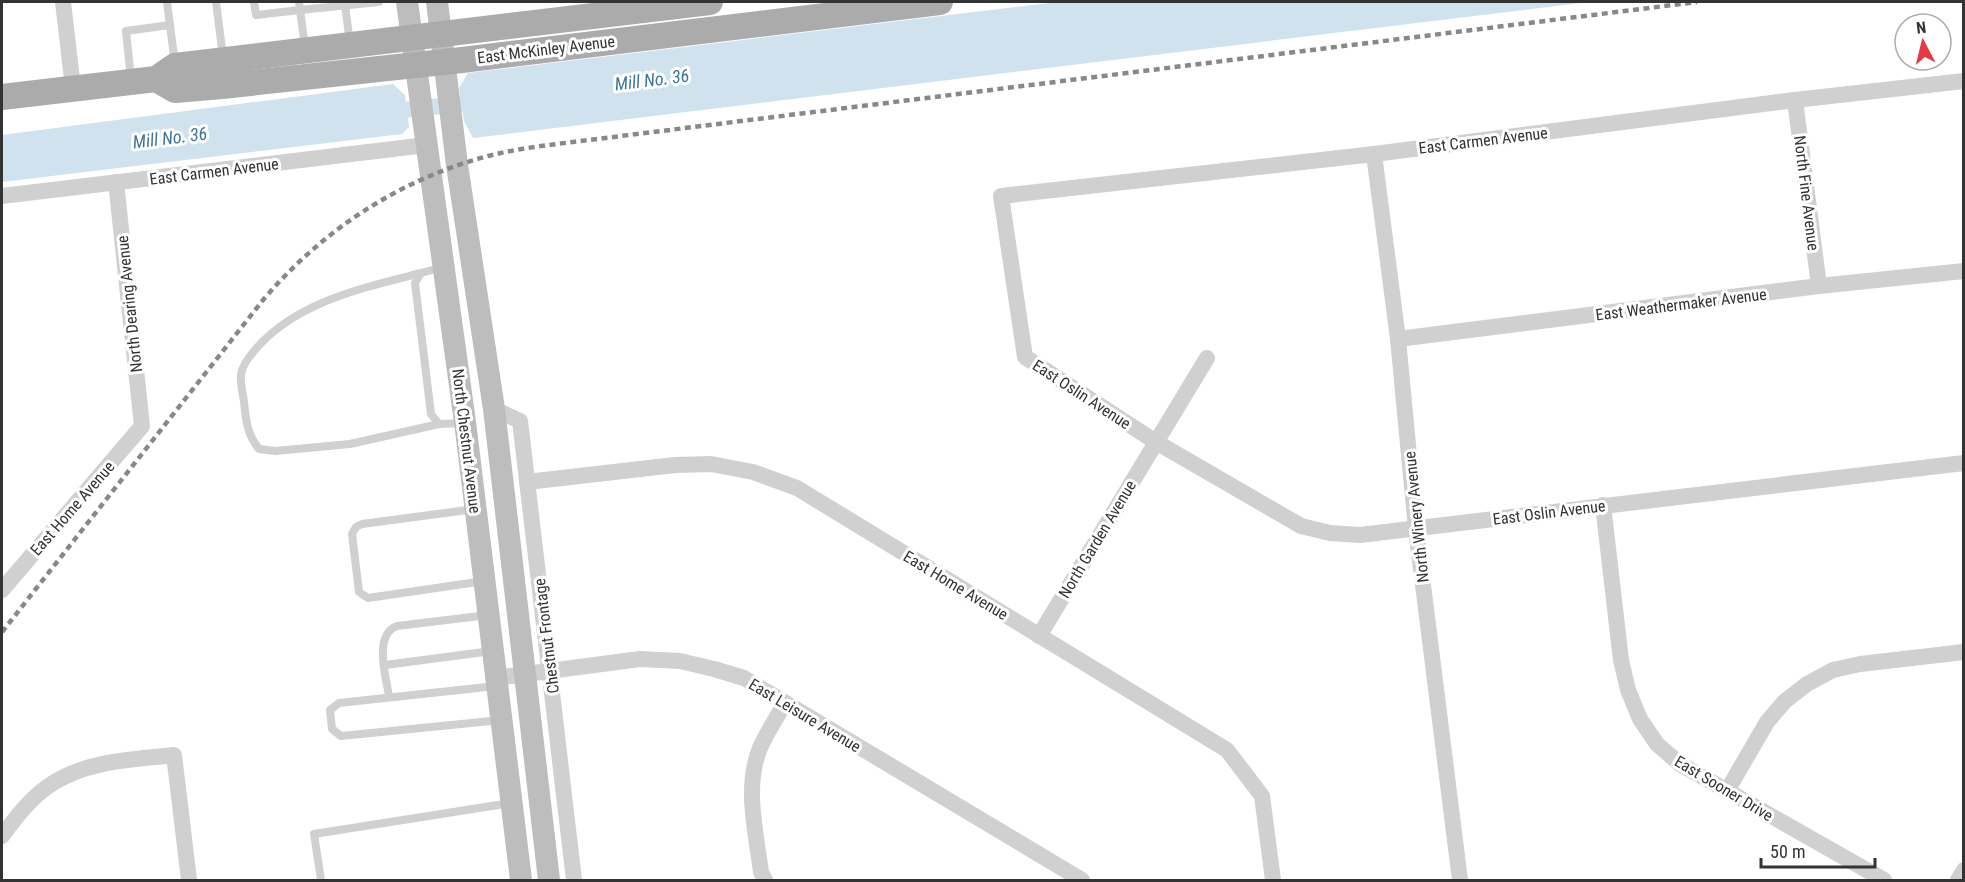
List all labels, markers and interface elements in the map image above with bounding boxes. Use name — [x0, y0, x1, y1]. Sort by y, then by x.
north arrow — [1893, 12, 1953, 72]
text: N — [1915, 18, 1927, 38]
street label: East McKinley Avenue — [476, 32, 616, 67]
water label: Mill No. 36 — [614, 65, 690, 94]
water label: Mill No. 36 — [132, 123, 208, 152]
street label: East Carmen Avenue — [1417, 123, 1549, 158]
street label: North Fine Avenue — [1790, 134, 1823, 252]
street label: East Carmen Avenue — [148, 154, 280, 189]
street label: North Dearing Avenue — [113, 235, 146, 373]
street label: East Weathermaker Avenue — [1594, 285, 1768, 324]
street label: East Oslin Avenue — [1029, 356, 1134, 433]
street label: North Chestnut Avenue — [448, 368, 485, 514]
street label: North Winery Avenue — [1400, 450, 1433, 584]
street label: East Home Avenue — [26, 457, 118, 559]
street label: North Garden Avenue — [1055, 477, 1140, 602]
street label: East Oslin Avenue — [1492, 496, 1606, 529]
street label: East Home Avenue — [900, 547, 1011, 624]
street label: Chestnut Frontage — [530, 577, 563, 695]
street label: East Leisure Avenue — [745, 675, 864, 756]
street label: East Sooner Drive — [1671, 752, 1776, 825]
scale bar — [1761, 831, 1875, 869]
text: 50 m — [1770, 841, 1805, 862]

